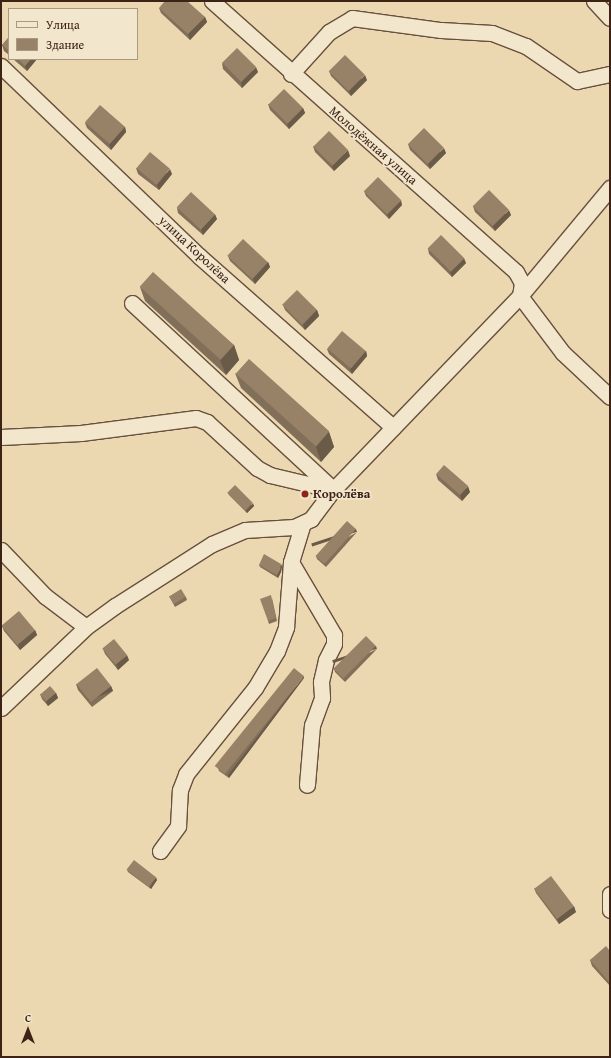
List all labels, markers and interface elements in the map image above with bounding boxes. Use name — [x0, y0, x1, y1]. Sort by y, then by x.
legend — [8, 8, 138, 60]
text: Улица — [46, 16, 80, 33]
text: Здание — [46, 36, 84, 53]
street label: Молодёжная улица — [326, 104, 420, 188]
street label: улица Королёва — [155, 213, 233, 287]
place label: Королёва — [313, 486, 370, 502]
marker: Королёва — [300, 489, 310, 499]
north arrow — [8, 1010, 48, 1050]
text: С — [25, 1010, 31, 1026]

